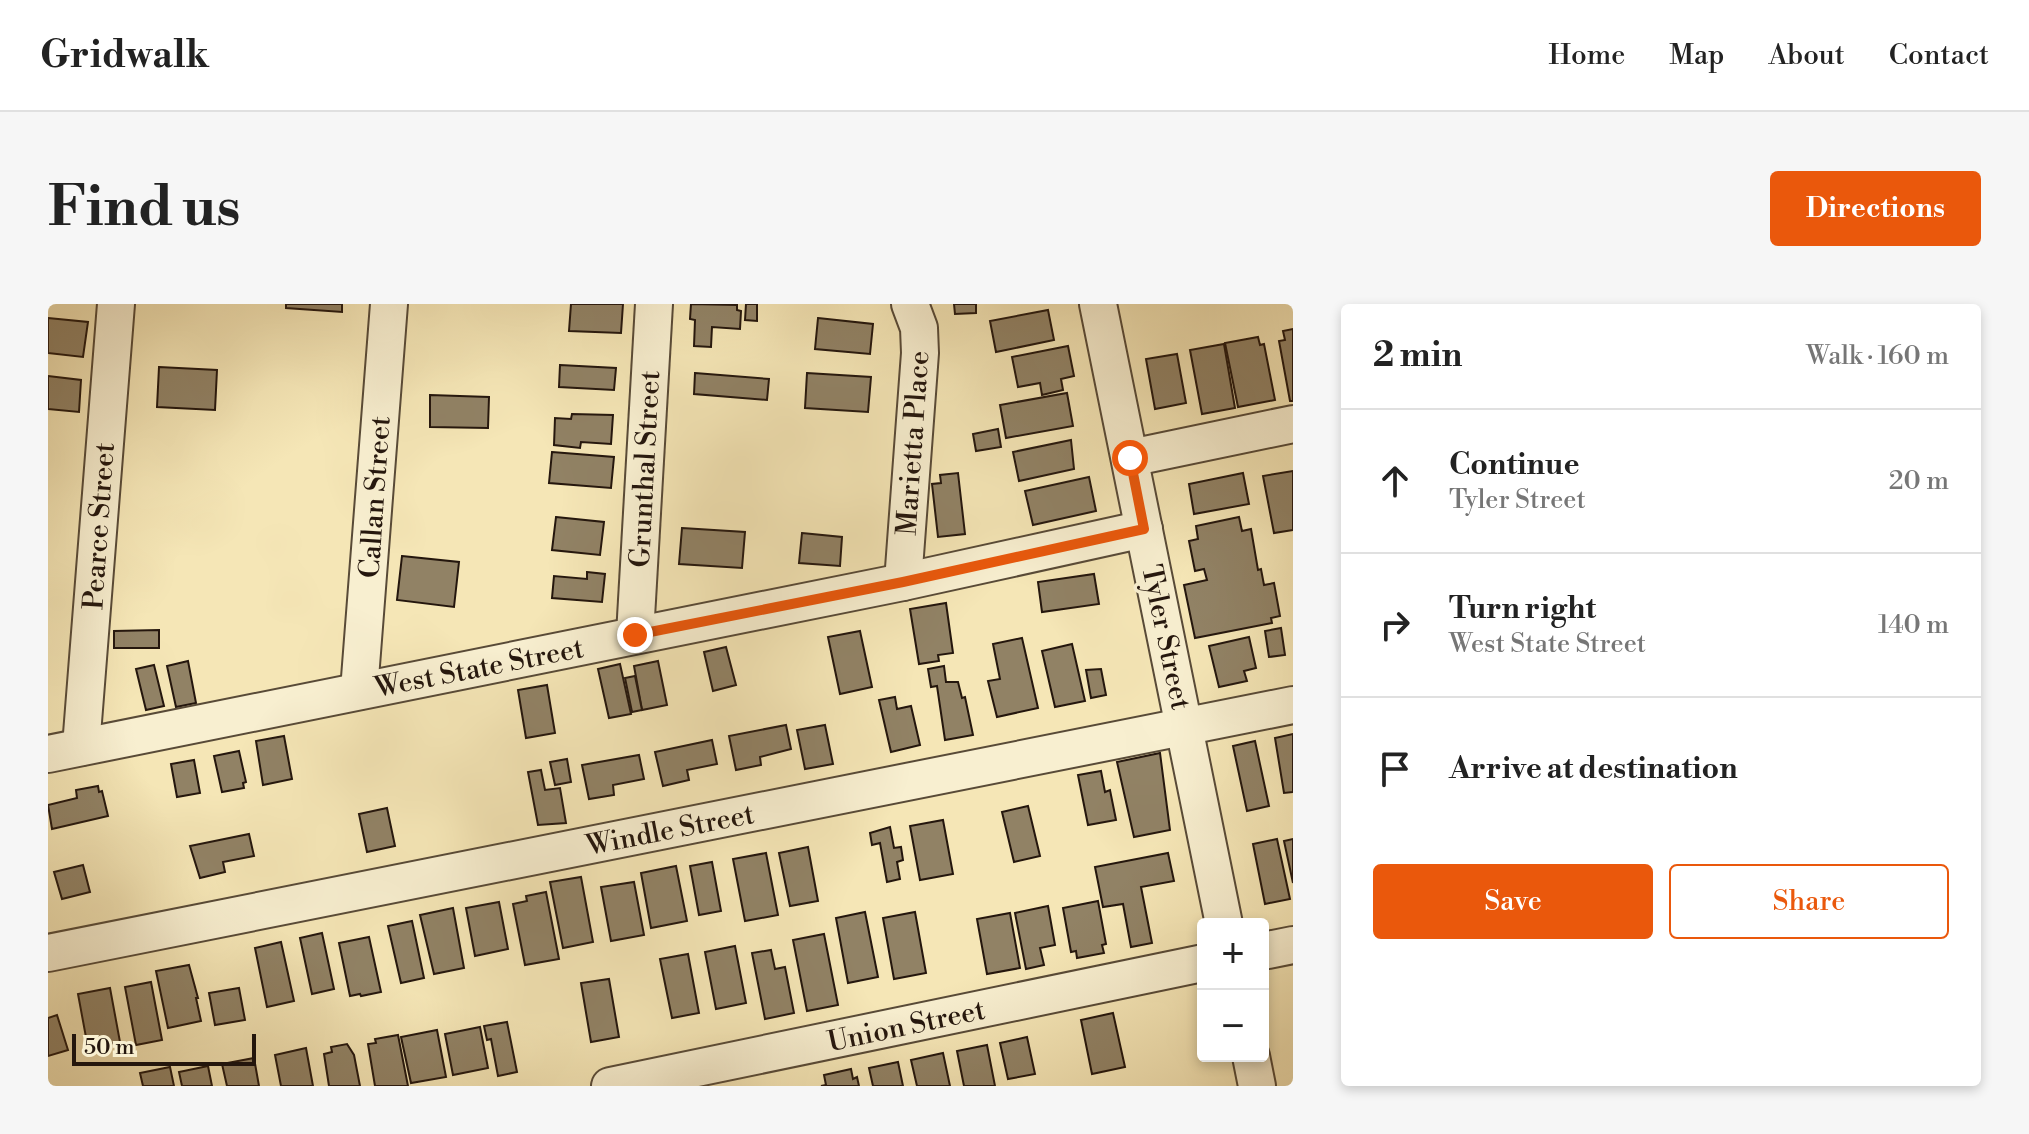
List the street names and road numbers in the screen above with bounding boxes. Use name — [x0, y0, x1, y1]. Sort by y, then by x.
street label: Marietta Place — [890, 350, 937, 537]
street label: Grunthal Street — [623, 370, 668, 569]
street label: Callan Street — [352, 415, 399, 579]
street label: Pearce Street — [76, 441, 123, 611]
street label: Tyler Street — [1133, 562, 1198, 713]
street label: West State Street — [371, 631, 587, 706]
street label: Windle Street — [582, 797, 757, 864]
street label: Union Street — [824, 993, 988, 1060]

